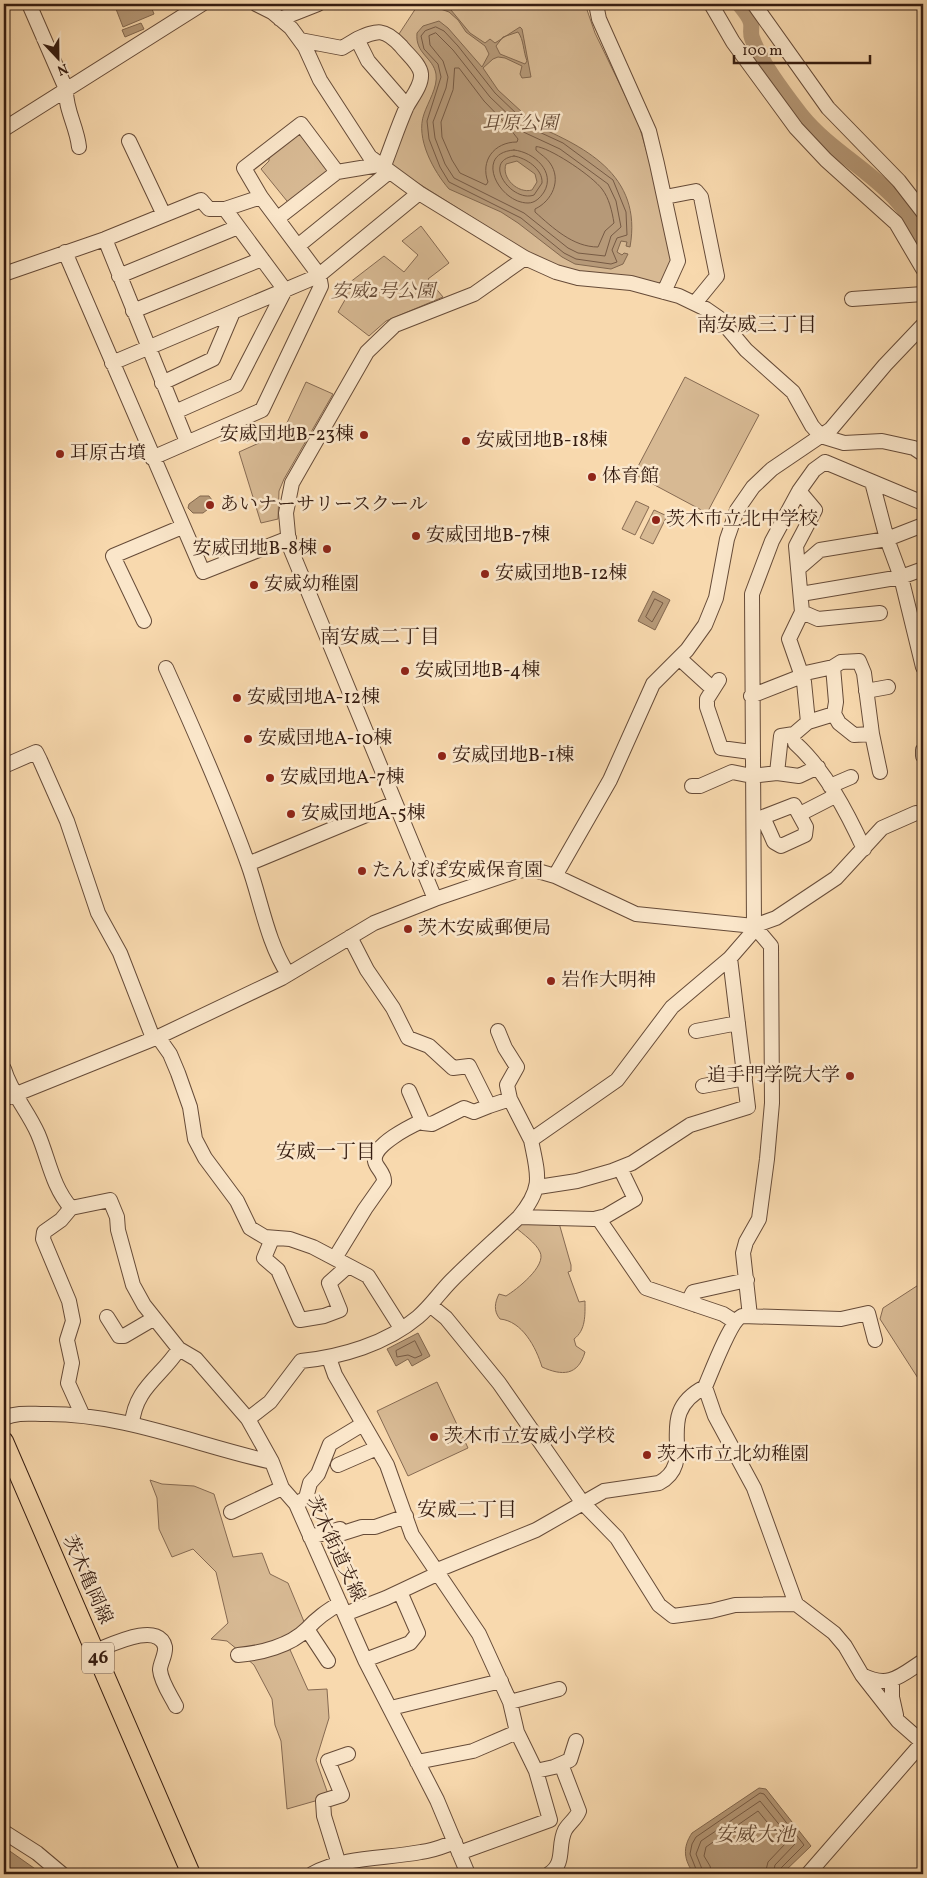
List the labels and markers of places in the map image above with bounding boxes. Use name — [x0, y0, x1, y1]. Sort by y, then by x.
place label: 安威団地B-23棟 — [220, 422, 354, 448]
place label: 安威団地B-18棟 — [476, 428, 608, 454]
marker: 安威団地B-23棟 — [358, 429, 370, 441]
marker: 安威団地B-18棟 — [460, 435, 472, 447]
place label: 耳原古墳 — [70, 441, 146, 467]
marker: 耳原古墳 — [54, 448, 66, 460]
place label: 体育館 — [602, 464, 659, 490]
marker: 体育館 — [586, 471, 598, 483]
place label: あいナーサリースクール — [220, 492, 428, 518]
marker: あいナーサリースクール — [204, 499, 216, 511]
place label: 茨木市立北中学校 — [666, 507, 818, 533]
marker: 茨木市立北中学校 — [650, 514, 662, 526]
place label: 安威団地B-7棟 — [426, 523, 550, 549]
marker: 安威団地B-7棟 — [410, 530, 422, 542]
place label: 安威団地B-8棟 — [193, 536, 317, 562]
marker: 安威団地B-8棟 — [321, 543, 333, 555]
place label: 安威団地B-12棟 — [495, 561, 627, 587]
marker: 安威団地B-12棟 — [479, 568, 491, 580]
place label: 安威幼稚園 — [264, 572, 359, 598]
marker: 安威幼稚園 — [248, 579, 260, 591]
place label: 安威団地B-4棟 — [415, 658, 540, 684]
marker: 安威団地B-4棟 — [399, 665, 411, 677]
place label: 安威団地A-12棟 — [247, 685, 380, 711]
marker: 安威団地A-12棟 — [231, 692, 243, 704]
place label: 安威団地A-10棟 — [258, 726, 392, 752]
marker: 安威団地A-10棟 — [242, 733, 254, 745]
place label: 安威団地B-1棟 — [452, 743, 574, 769]
marker: 安威団地B-1棟 — [436, 750, 448, 762]
place label: 安威団地A-7棟 — [280, 765, 405, 791]
marker: 安威団地A-7棟 — [264, 772, 276, 784]
place label: 安威団地A-5棟 — [301, 801, 426, 827]
marker: 安威団地A-5棟 — [285, 808, 297, 820]
place label: たんぽぽ安威保育園 — [372, 858, 543, 884]
marker: たんぽぽ安威保育園 — [356, 865, 368, 877]
place label: 茨木安威郵便局 — [418, 916, 551, 942]
marker: 茨木安威郵便局 — [402, 923, 414, 935]
place label: 岩作大明神 — [561, 968, 656, 994]
marker: 岩作大明神 — [545, 975, 557, 987]
place label: 追手門学院大学 — [707, 1063, 840, 1089]
marker: 追手門学院大学 — [844, 1070, 856, 1082]
place label: 茨木市立安威小学校 — [444, 1424, 615, 1450]
marker: 茨木市立安威小学校 — [428, 1431, 440, 1443]
place label: 茨木市立北幼稚園 — [657, 1442, 809, 1468]
marker: 茨木市立北幼稚園 — [641, 1449, 653, 1461]

